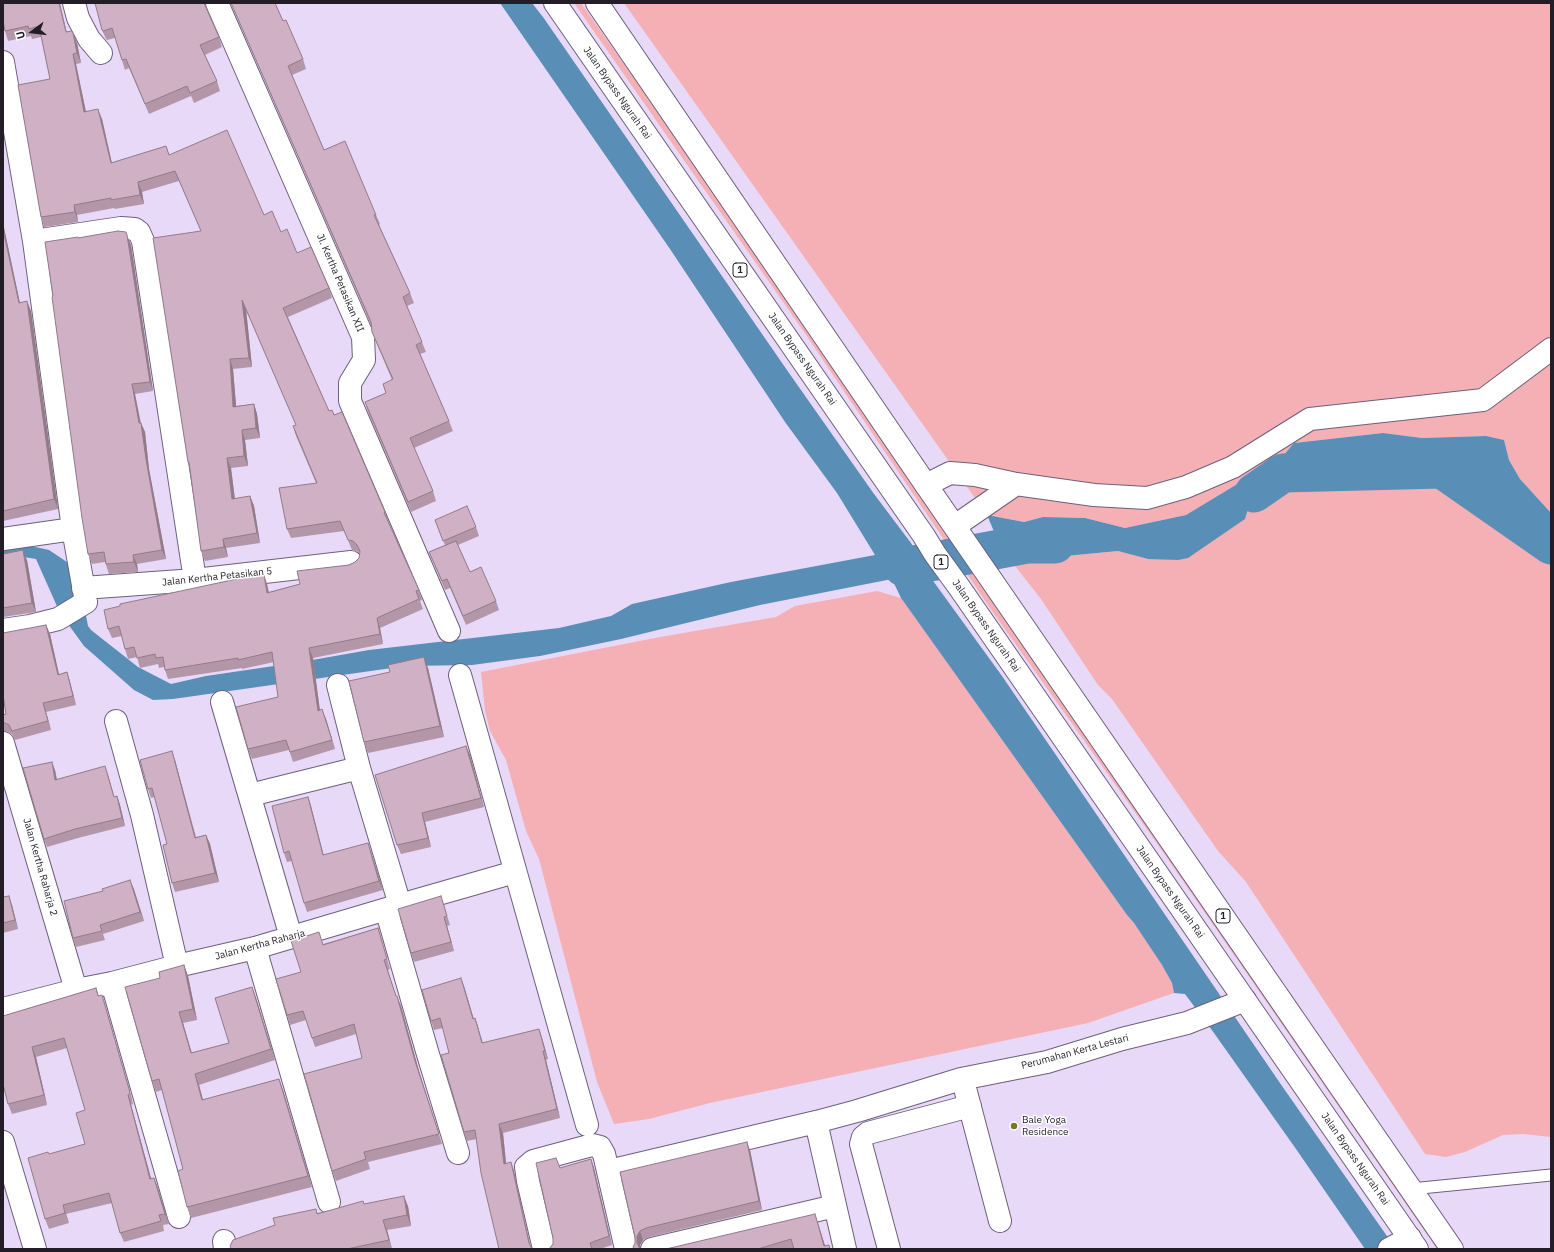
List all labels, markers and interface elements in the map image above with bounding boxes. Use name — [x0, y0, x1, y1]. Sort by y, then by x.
north arrow — [12, 12, 52, 52]
text: U — [13, 30, 28, 41]
street label: Jalan Bypass Ngurah Rai — [580, 44, 654, 142]
street label: Jl. Kertha Petasikan XII — [314, 232, 366, 334]
road number: 1 — [733, 263, 747, 277]
street label: Jalan Bypass Ngurah Rai — [765, 310, 839, 408]
road number: 1 — [934, 555, 948, 569]
street label: Jalan Kertha Petasikan 5 — [161, 565, 273, 589]
street label: Jalan Bypass Ngurah Rai — [949, 577, 1023, 675]
street label: Jalan Kertha Raharja 2 — [20, 817, 60, 917]
street label: Jalan Bypass Ngurah Rai — [1133, 843, 1207, 941]
road number: 1 — [1216, 909, 1230, 923]
street label: Jalan Kertha Raharja — [214, 927, 306, 963]
street label: Perumahan Kerta Lestari — [1020, 1032, 1130, 1072]
street label: Jalan Bypass Ngurah Rai — [1318, 1110, 1392, 1208]
place label: Bale Yoga Residence — [1022, 1114, 1069, 1138]
marker: Bale Yoga Residence — [1009, 1121, 1019, 1131]

